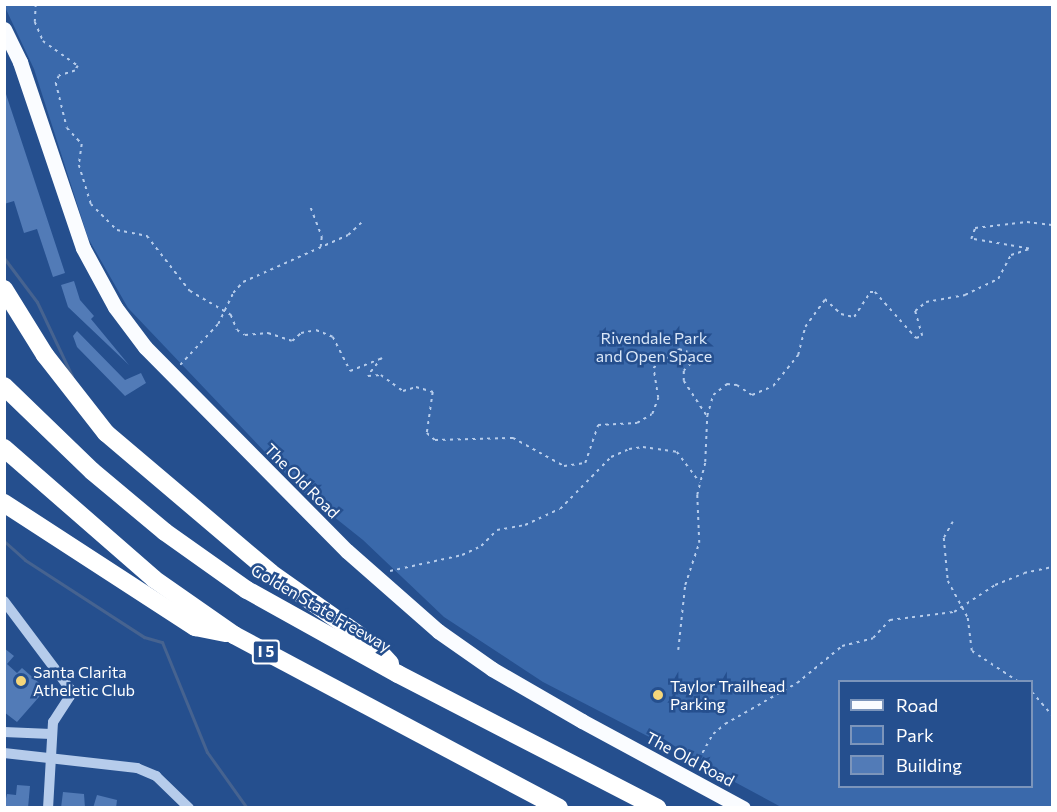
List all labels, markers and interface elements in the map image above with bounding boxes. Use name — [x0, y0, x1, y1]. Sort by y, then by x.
park label: Rivendale Park and Open Space — [596, 328, 712, 366]
street label: The Old Road — [261, 440, 343, 522]
street label: Golden State Freeway — [248, 560, 394, 656]
road number: I 5 — [251, 640, 281, 664]
place label: Santa Clarita Atheletic Club — [33, 662, 135, 700]
marker: Santa Clarita Atheletic Club — [14, 674, 28, 688]
place label: Taylor Trailhead Parking — [670, 676, 785, 714]
legend — [838, 680, 1033, 788]
marker: Taylor Trailhead Parking — [651, 688, 665, 702]
text: Road — [896, 694, 938, 716]
text: Park — [896, 724, 934, 746]
street label: The Old Road — [642, 728, 738, 790]
text: Building — [896, 754, 962, 776]

